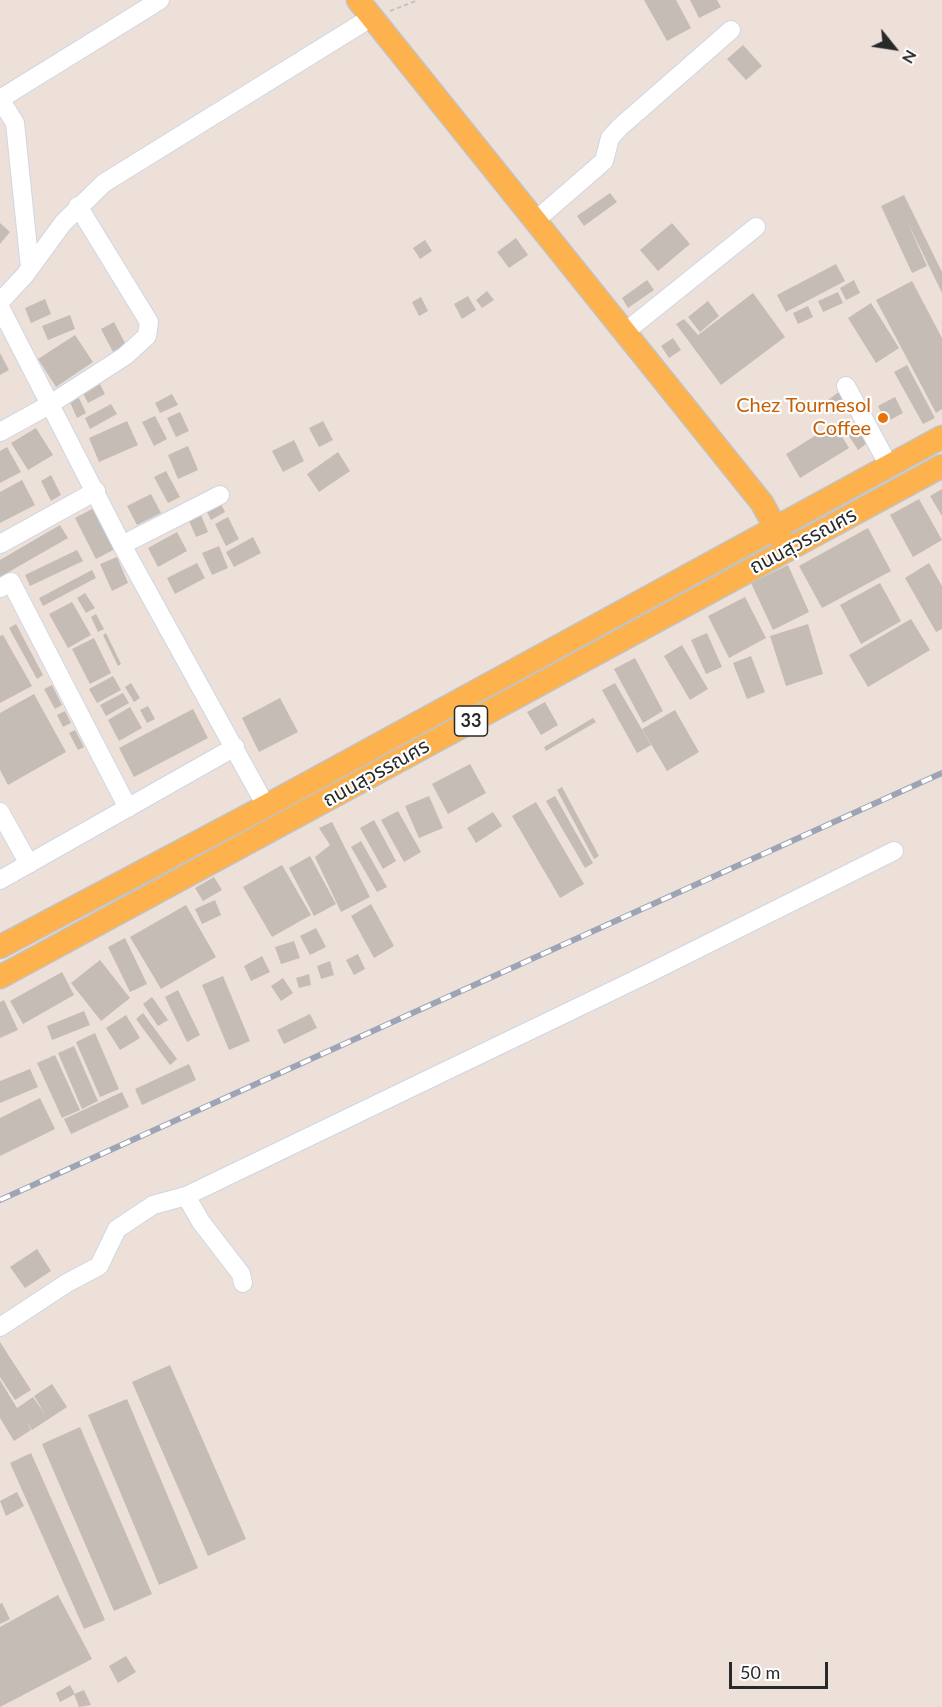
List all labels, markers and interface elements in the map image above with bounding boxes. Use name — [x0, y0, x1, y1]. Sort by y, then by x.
north arrow — [864, 18, 924, 78]
text: N — [899, 47, 921, 67]
place label: Chez Tournesol Coffee — [736, 394, 871, 441]
marker: Chez Tournesol Coffee — [876, 411, 890, 425]
street label: ถนนสุวรรณศร — [745, 503, 861, 579]
road number: 33 — [454, 706, 488, 736]
street label: ถนนสุวรรณศร — [319, 734, 433, 812]
scale bar — [732, 1650, 831, 1688]
text: 50 m — [740, 1661, 780, 1683]

